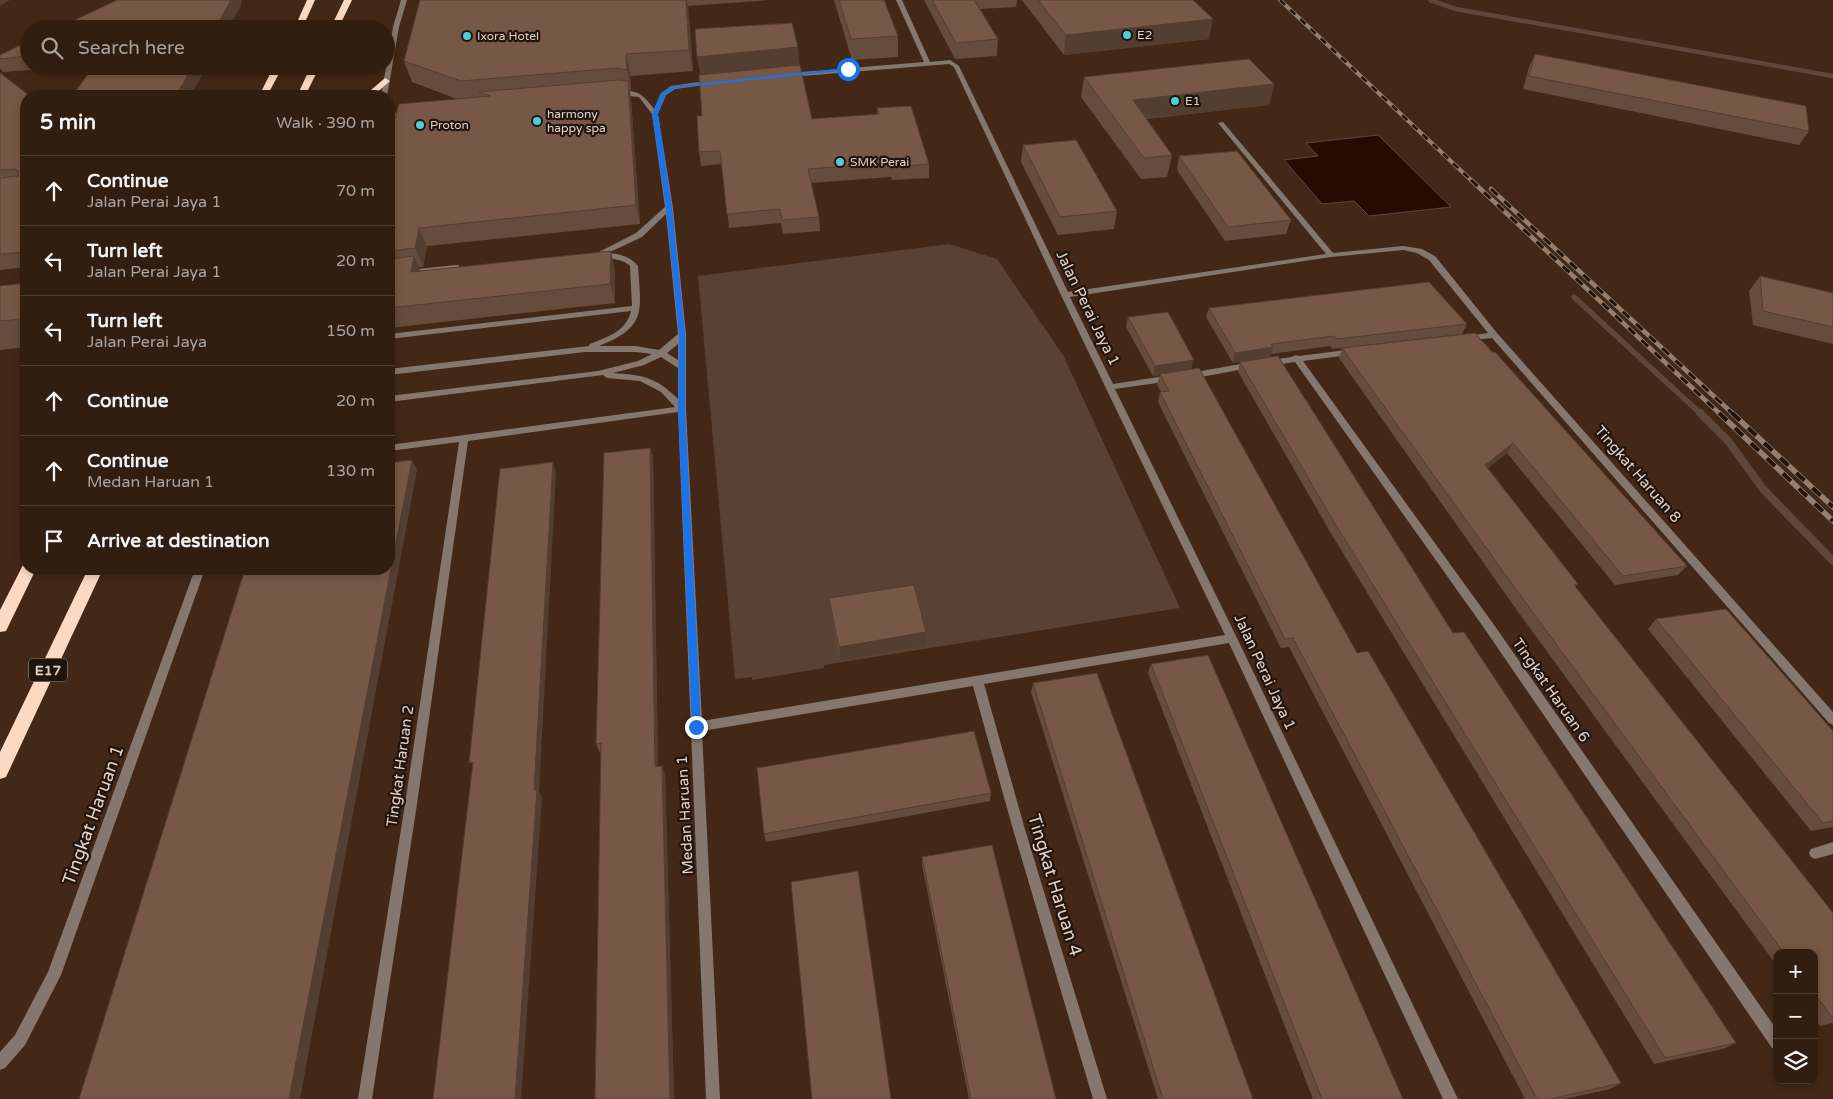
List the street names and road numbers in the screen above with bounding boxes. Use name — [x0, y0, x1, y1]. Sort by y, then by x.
street label: Jalan Perai Jaya 1 — [1052, 248, 1124, 368]
street label: Tingkat Haruan 8 — [1591, 422, 1685, 526]
street label: Jalan Perai Jaya 1 — [1230, 611, 1300, 733]
street label: Tingkat Haruan 6 — [1508, 635, 1594, 745]
road number: E17 — [29, 658, 67, 682]
street label: Tingkat Haruan 2 — [383, 704, 417, 828]
street label: Tingkat Haruan 1 — [57, 742, 129, 888]
street label: Medan Haruan 1 — [673, 755, 697, 875]
street label: Tingkat Haruan 4 — [1023, 811, 1087, 959]

